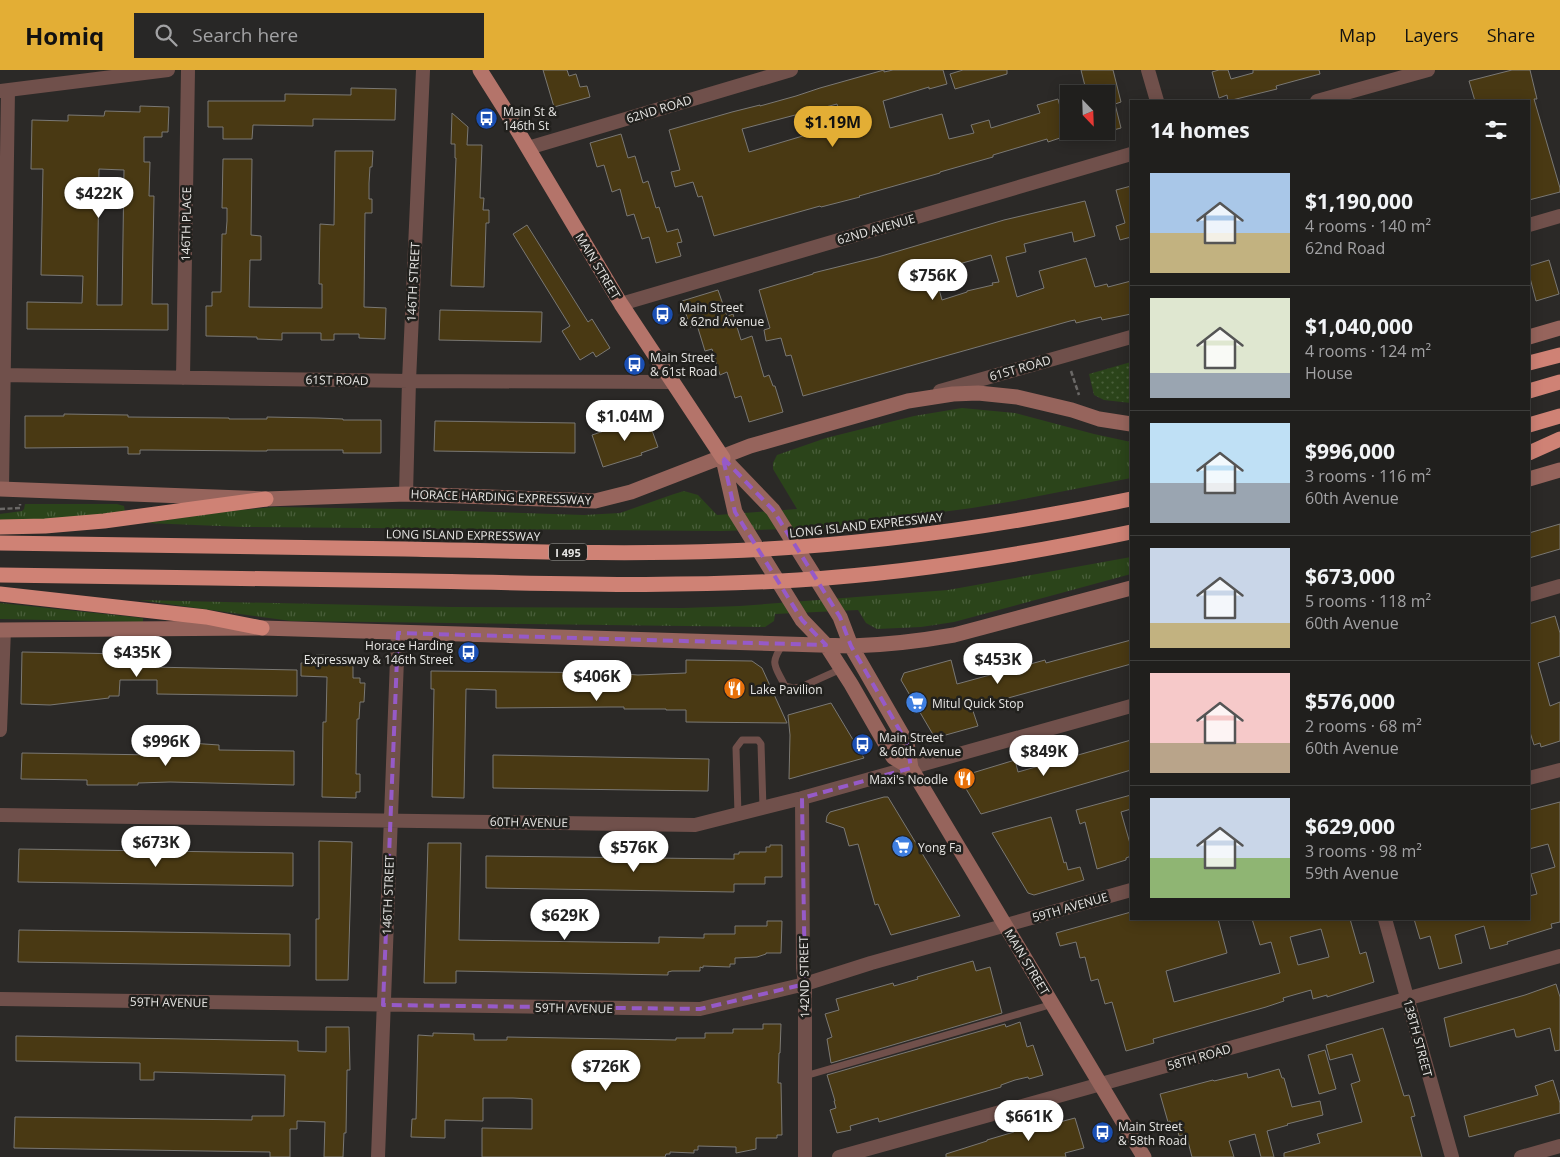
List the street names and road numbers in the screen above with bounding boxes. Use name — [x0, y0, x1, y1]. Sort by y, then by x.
street label: 62ND ROAD — [624, 91, 694, 127]
street label: 146TH PLACE — [177, 187, 195, 261]
street label: 62ND AVENUE — [835, 210, 917, 248]
street label: MAIN STREET — [572, 230, 625, 303]
street label: 146TH STREET — [402, 241, 424, 322]
street label: 61ST ROAD — [987, 351, 1053, 385]
street label: 61ST ROAD — [305, 371, 369, 389]
street label: HORACE HARDING EXPRESSWAY — [410, 485, 592, 509]
street label: LONG ISLAND EXPRESSWAY — [788, 508, 944, 542]
street label: LONG ISLAND EXPRESSWAY — [386, 525, 541, 545]
road number: I 495 — [549, 544, 587, 561]
street label: 60TH AVENUE — [490, 813, 568, 831]
street label: 146TH STREET — [378, 854, 398, 935]
street label: 59TH AVENUE — [1030, 888, 1110, 926]
street label: MAIN STREET — [1001, 926, 1054, 999]
street label: 142ND STREET — [795, 935, 813, 1018]
street label: 59TH AVENUE — [130, 993, 208, 1011]
street label: 138TH STREET — [1399, 997, 1437, 1079]
street label: 59TH AVENUE — [535, 999, 613, 1017]
street label: 58TH ROAD — [1165, 1040, 1233, 1074]

